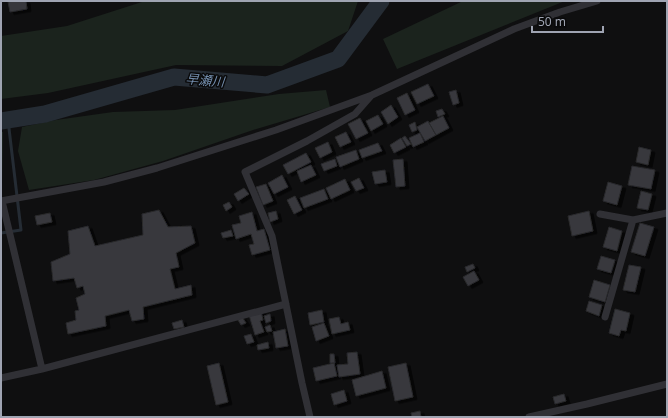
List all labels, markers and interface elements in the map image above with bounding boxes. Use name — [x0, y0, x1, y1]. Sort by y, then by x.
scale bar — [532, 8, 603, 34]
text: 50 m — [538, 13, 566, 30]
water label: 早瀬川 — [185, 69, 227, 91]

